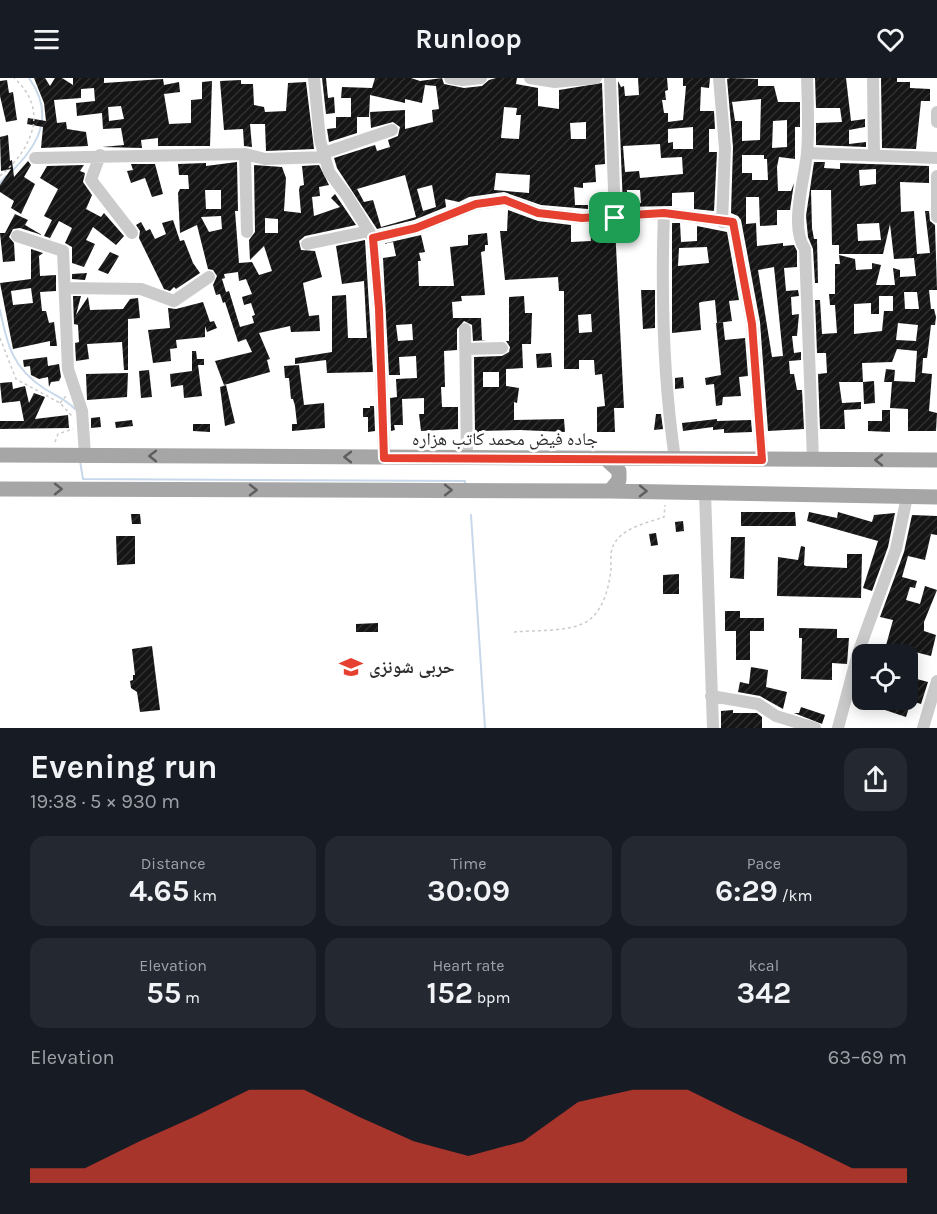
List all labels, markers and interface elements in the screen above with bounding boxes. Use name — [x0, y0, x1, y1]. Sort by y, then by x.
icon: menu — [30, 23, 63, 56]
text: Runloop — [415, 23, 522, 55]
icon: heart — [874, 23, 907, 56]
pin — [589, 192, 640, 243]
icon: arrive — [598, 201, 631, 234]
street label: جاده فیض محمد کاتب هزاره — [412, 428, 598, 450]
one-way arrow — [148, 449, 157, 462]
one-way arrow — [343, 451, 352, 463]
one-way arrow — [874, 453, 883, 466]
one-way arrow — [54, 483, 63, 495]
one-way arrow — [249, 484, 258, 496]
one-way arrow — [444, 484, 453, 496]
one-way arrow — [639, 485, 648, 498]
map controls — [852, 644, 918, 710]
button: locate — [852, 644, 918, 710]
school or university icon: حربی شونزی — [338, 654, 364, 680]
place label: حربی شونزی — [369, 656, 455, 678]
text: Evening run — [30, 748, 218, 786]
button: share — [844, 748, 907, 811]
text: 19:38 · 5 × 930 m — [30, 790, 180, 813]
text: Distance — [141, 854, 206, 873]
text: Time — [451, 854, 486, 873]
text: Pace — [747, 854, 781, 873]
text: 4.65 — [129, 873, 189, 909]
text: 30:09 — [427, 873, 510, 909]
text: 6:29 — [715, 873, 778, 909]
text: km — [189, 886, 217, 905]
text: /km — [778, 886, 813, 905]
text: Elevation — [139, 956, 207, 975]
text: Heart rate — [432, 956, 505, 975]
text: kcal — [749, 956, 779, 975]
text: 55 — [146, 975, 181, 1011]
text: 152 — [427, 975, 473, 1011]
text: 342 — [736, 975, 791, 1011]
text: m — [181, 988, 200, 1007]
text: bpm — [473, 988, 510, 1007]
text: Elevation — [30, 1046, 115, 1069]
text: 63–69 m — [828, 1046, 907, 1069]

